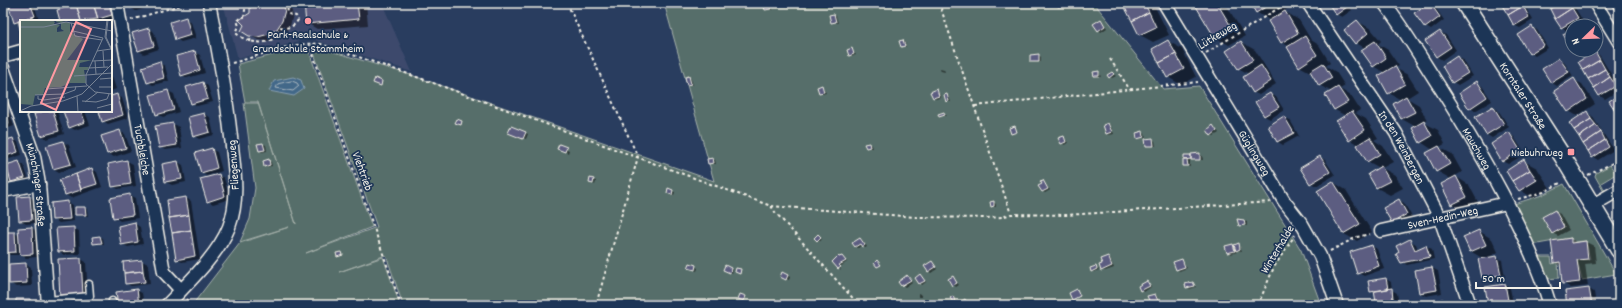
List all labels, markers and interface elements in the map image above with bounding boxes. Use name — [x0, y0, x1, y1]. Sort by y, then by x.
marker: Park-Realschule & Grundschule Stammheim — [303, 16, 313, 26]
street label: Lütkeweg — [1195, 18, 1241, 55]
north arrow — [1564, 18, 1604, 58]
inset map — [20, 20, 112, 112]
place label: Park-Realschule & Grundschule Stammheim — [252, 27, 364, 58]
text: N — [1568, 35, 1585, 47]
street label: Korntaler Straße — [1494, 59, 1550, 133]
street label: In den Weinbergen — [1373, 107, 1428, 188]
street label: Tuchbleiche — [128, 123, 154, 177]
street label: Mauchweg — [1457, 125, 1495, 174]
street label: Güglingweg — [1233, 127, 1274, 180]
street label: Fliegenweg — [224, 139, 245, 190]
street label: Münchinger Straße — [20, 141, 49, 227]
place label: Niebuhrweg — [1511, 145, 1563, 162]
marker: Niebuhrweg — [1566, 147, 1576, 157]
street label: Viehtrieb — [347, 150, 376, 193]
street label: Sven-Hedin-Weg — [1406, 203, 1480, 235]
street label: Winterhalde — [1257, 222, 1299, 277]
scale bar — [1476, 264, 1560, 290]
text: 50 m — [1482, 271, 1505, 288]

